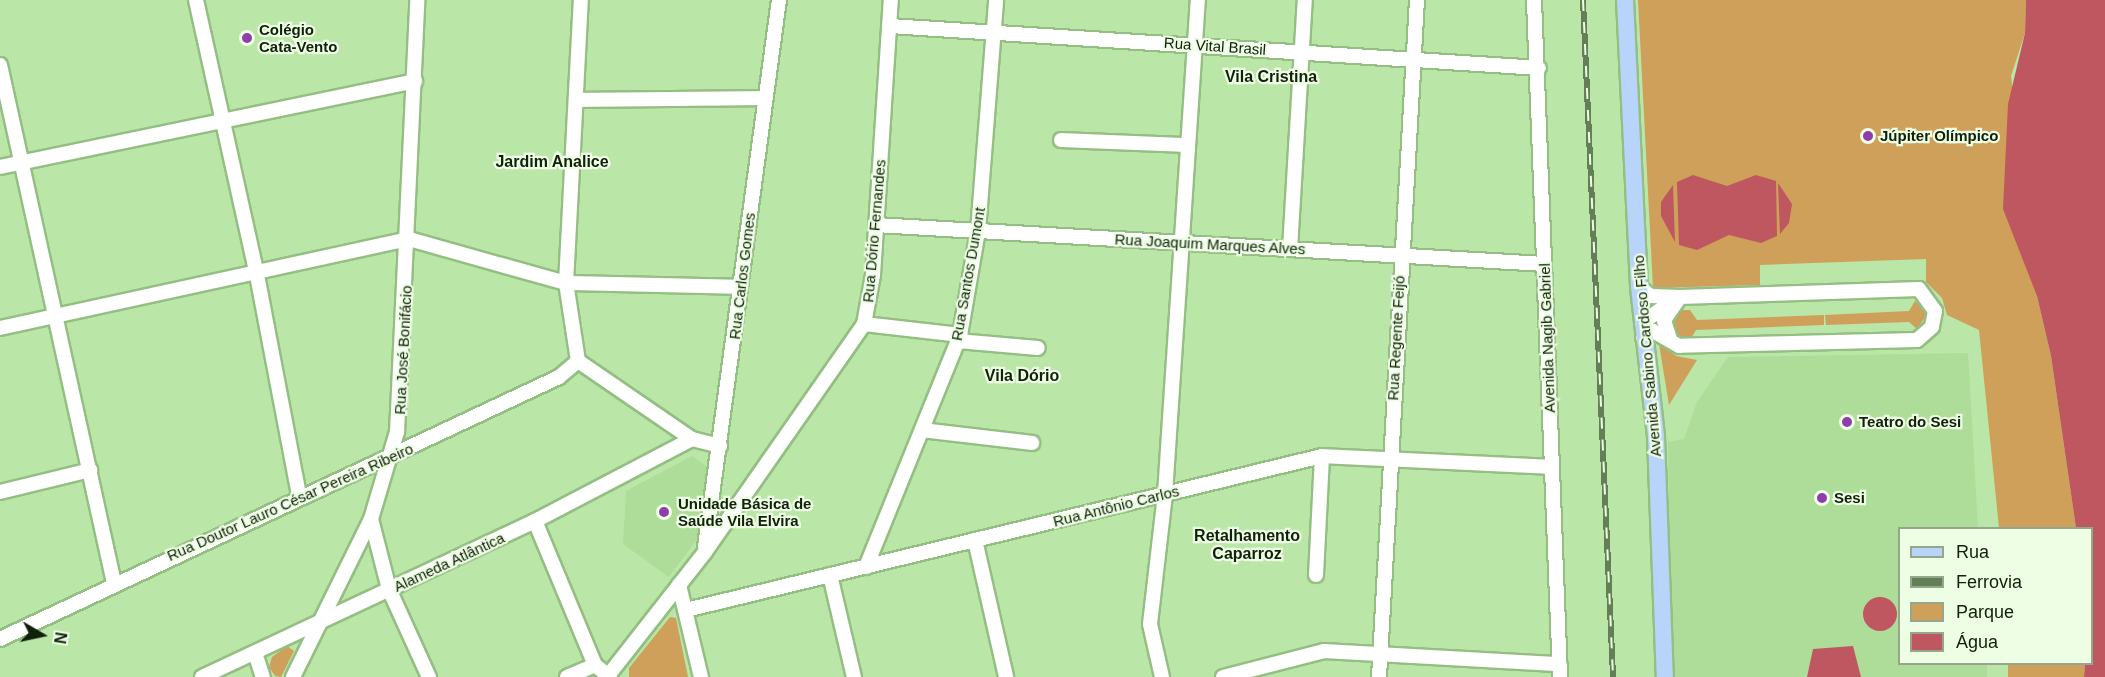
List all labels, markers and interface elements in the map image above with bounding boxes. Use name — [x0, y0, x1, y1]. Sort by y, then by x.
place label: Colégio Cata-Vento — [259, 20, 337, 55]
marker: Colégio Cata-Vento — [240, 31, 254, 45]
street label: Rua Vital Brasil — [1163, 33, 1267, 59]
district label: Vila Cristina — [1225, 67, 1317, 87]
place label: Júpiter Olímpico — [1880, 127, 1998, 145]
marker: Júpiter Olímpico — [1861, 129, 1875, 143]
district label: Jardim Analice — [495, 152, 609, 172]
street label: Rua Dório Fernandes — [859, 159, 889, 303]
street label: Rua Santos Dumont — [947, 206, 989, 342]
street label: Rua Carlos Gomes — [725, 212, 759, 340]
street label: Rua Joaquim Marques Alves — [1114, 230, 1306, 258]
street label: Avenida Sabino Cardoso Filho — [1629, 254, 1665, 458]
street label: Avenida Nagib Gabriel — [1535, 263, 1559, 413]
street label: Rua Regente Feijó — [1384, 275, 1408, 401]
street label: Rua José Bonifácio — [391, 285, 415, 415]
district label: Vila Dório — [985, 366, 1059, 386]
place label: Teatro do Sesi — [1859, 413, 1961, 431]
marker: Teatro do Sesi — [1840, 415, 1854, 429]
street label: Rua Doutor Lauro César Pereira Ribeiro — [164, 439, 416, 565]
street label: Rua Antônio Carlos — [1051, 482, 1181, 530]
place label: Sesi — [1834, 489, 1865, 507]
marker: Sesi — [1815, 491, 1829, 505]
place label: Unidade Básica de Saúde Vila Elvira — [678, 494, 811, 529]
marker: Unidade Básica de Saúde Vila Elvira — [655, 503, 673, 521]
district label: Retalhamento Caparroz — [1194, 526, 1300, 564]
legend — [1898, 527, 2093, 665]
street label: Alameda Atlântica — [390, 528, 508, 596]
text: Rua — [1956, 542, 1989, 562]
text: Ferrovia — [1956, 572, 2022, 592]
text: Parque — [1956, 602, 2014, 622]
north arrow — [12, 605, 72, 665]
text: N — [51, 631, 70, 645]
text: Água — [1956, 632, 1998, 652]

